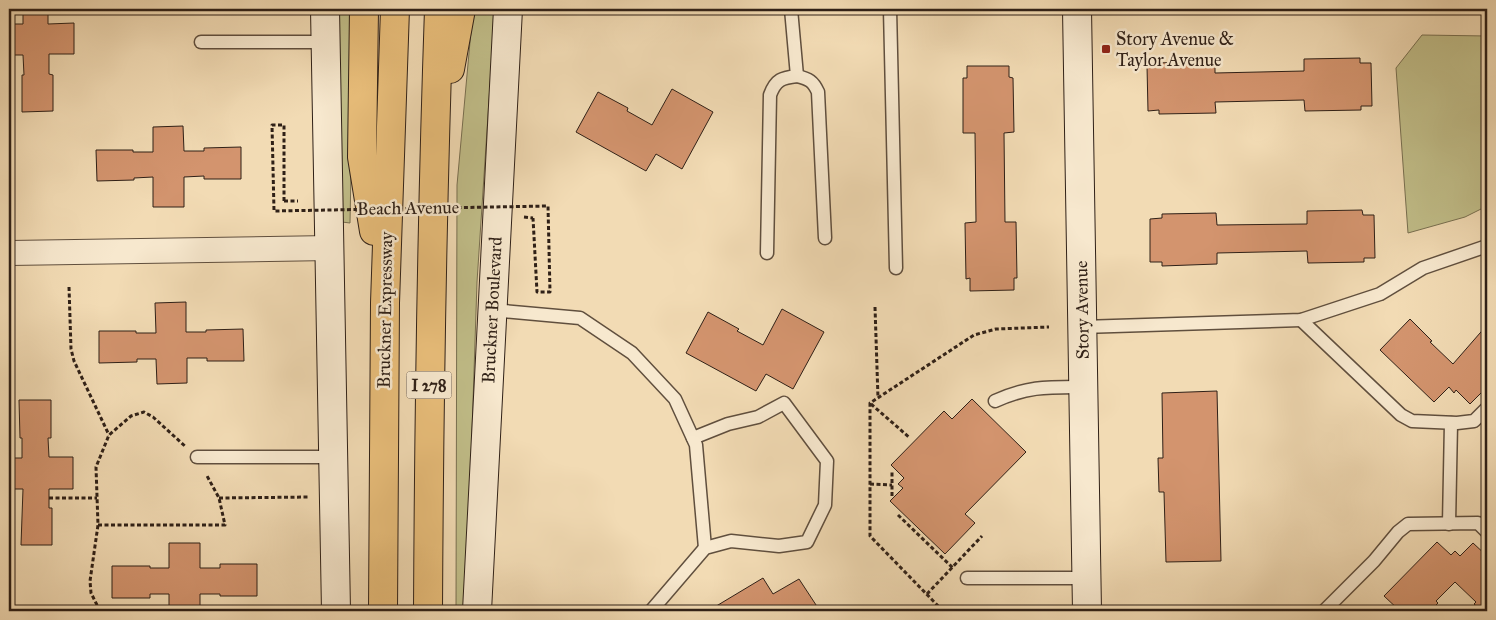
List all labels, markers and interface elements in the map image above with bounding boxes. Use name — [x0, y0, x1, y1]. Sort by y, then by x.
place label: Story Avenue & Taylor Avenue — [1116, 28, 1234, 71]
marker: Story Avenue & Taylor Avenue — [1100, 43, 1112, 55]
street label: Beach Avenue — [357, 196, 459, 220]
street label: Bruckner Expressway — [373, 231, 397, 389]
street label: Bruckner Boulevard — [477, 236, 507, 384]
street label: Story Avenue — [1070, 260, 1094, 360]
road number: I 278 — [406, 372, 452, 398]

